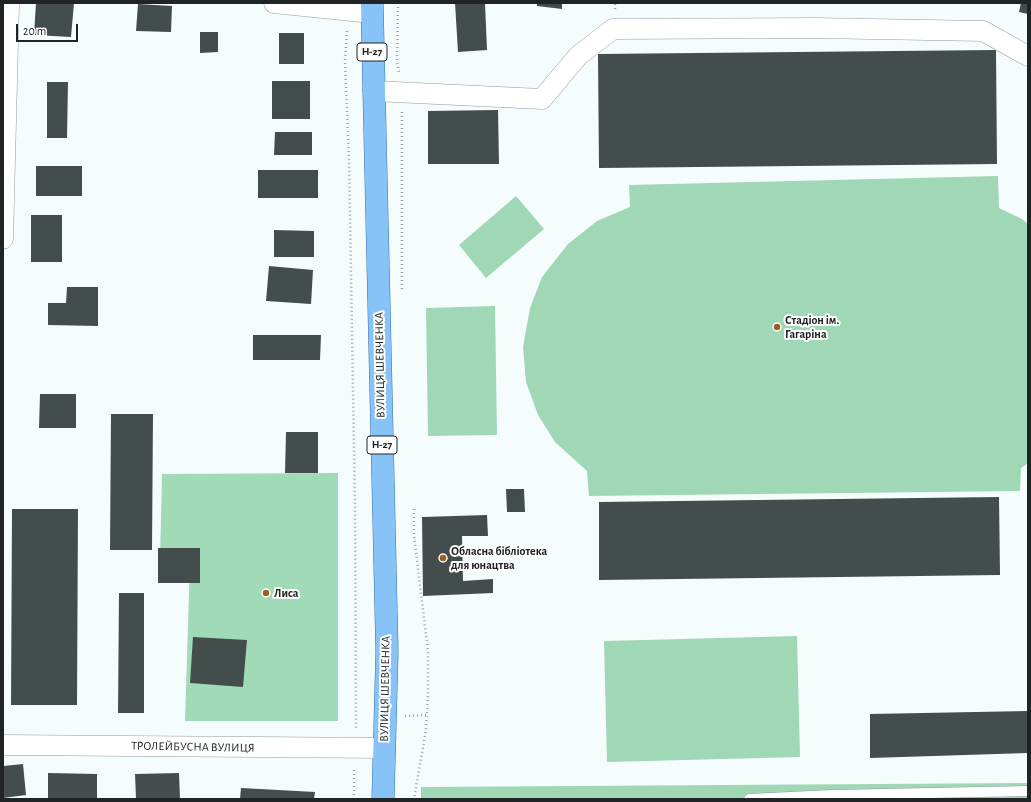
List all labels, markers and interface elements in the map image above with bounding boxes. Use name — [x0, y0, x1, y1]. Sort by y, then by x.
scale bar — [18, 16, 80, 42]
text: 20 m — [23, 25, 46, 37]
road number: Н-27 — [357, 43, 387, 61]
street label: ВУЛИЦЯ ШЕВЧЕНКА — [372, 312, 388, 418]
place label: Стадіон ім. Гагаріна — [785, 313, 839, 341]
marker: Стадіон ім. Гагаріна — [772, 322, 782, 332]
road number: Н-27 — [367, 436, 397, 454]
place label: Обласна бібліотека для юнацтва — [451, 544, 547, 572]
marker: Обласна бібліотека для юнацтва — [438, 553, 448, 563]
place label: Лиса — [274, 586, 298, 600]
marker: Лиса — [261, 588, 271, 598]
street label: ВУЛИЦЯ ШЕВЧЕНКА — [377, 636, 393, 742]
street label: ТРОЛЕЙБУСНА ВУЛИЦЯ — [131, 739, 255, 755]

